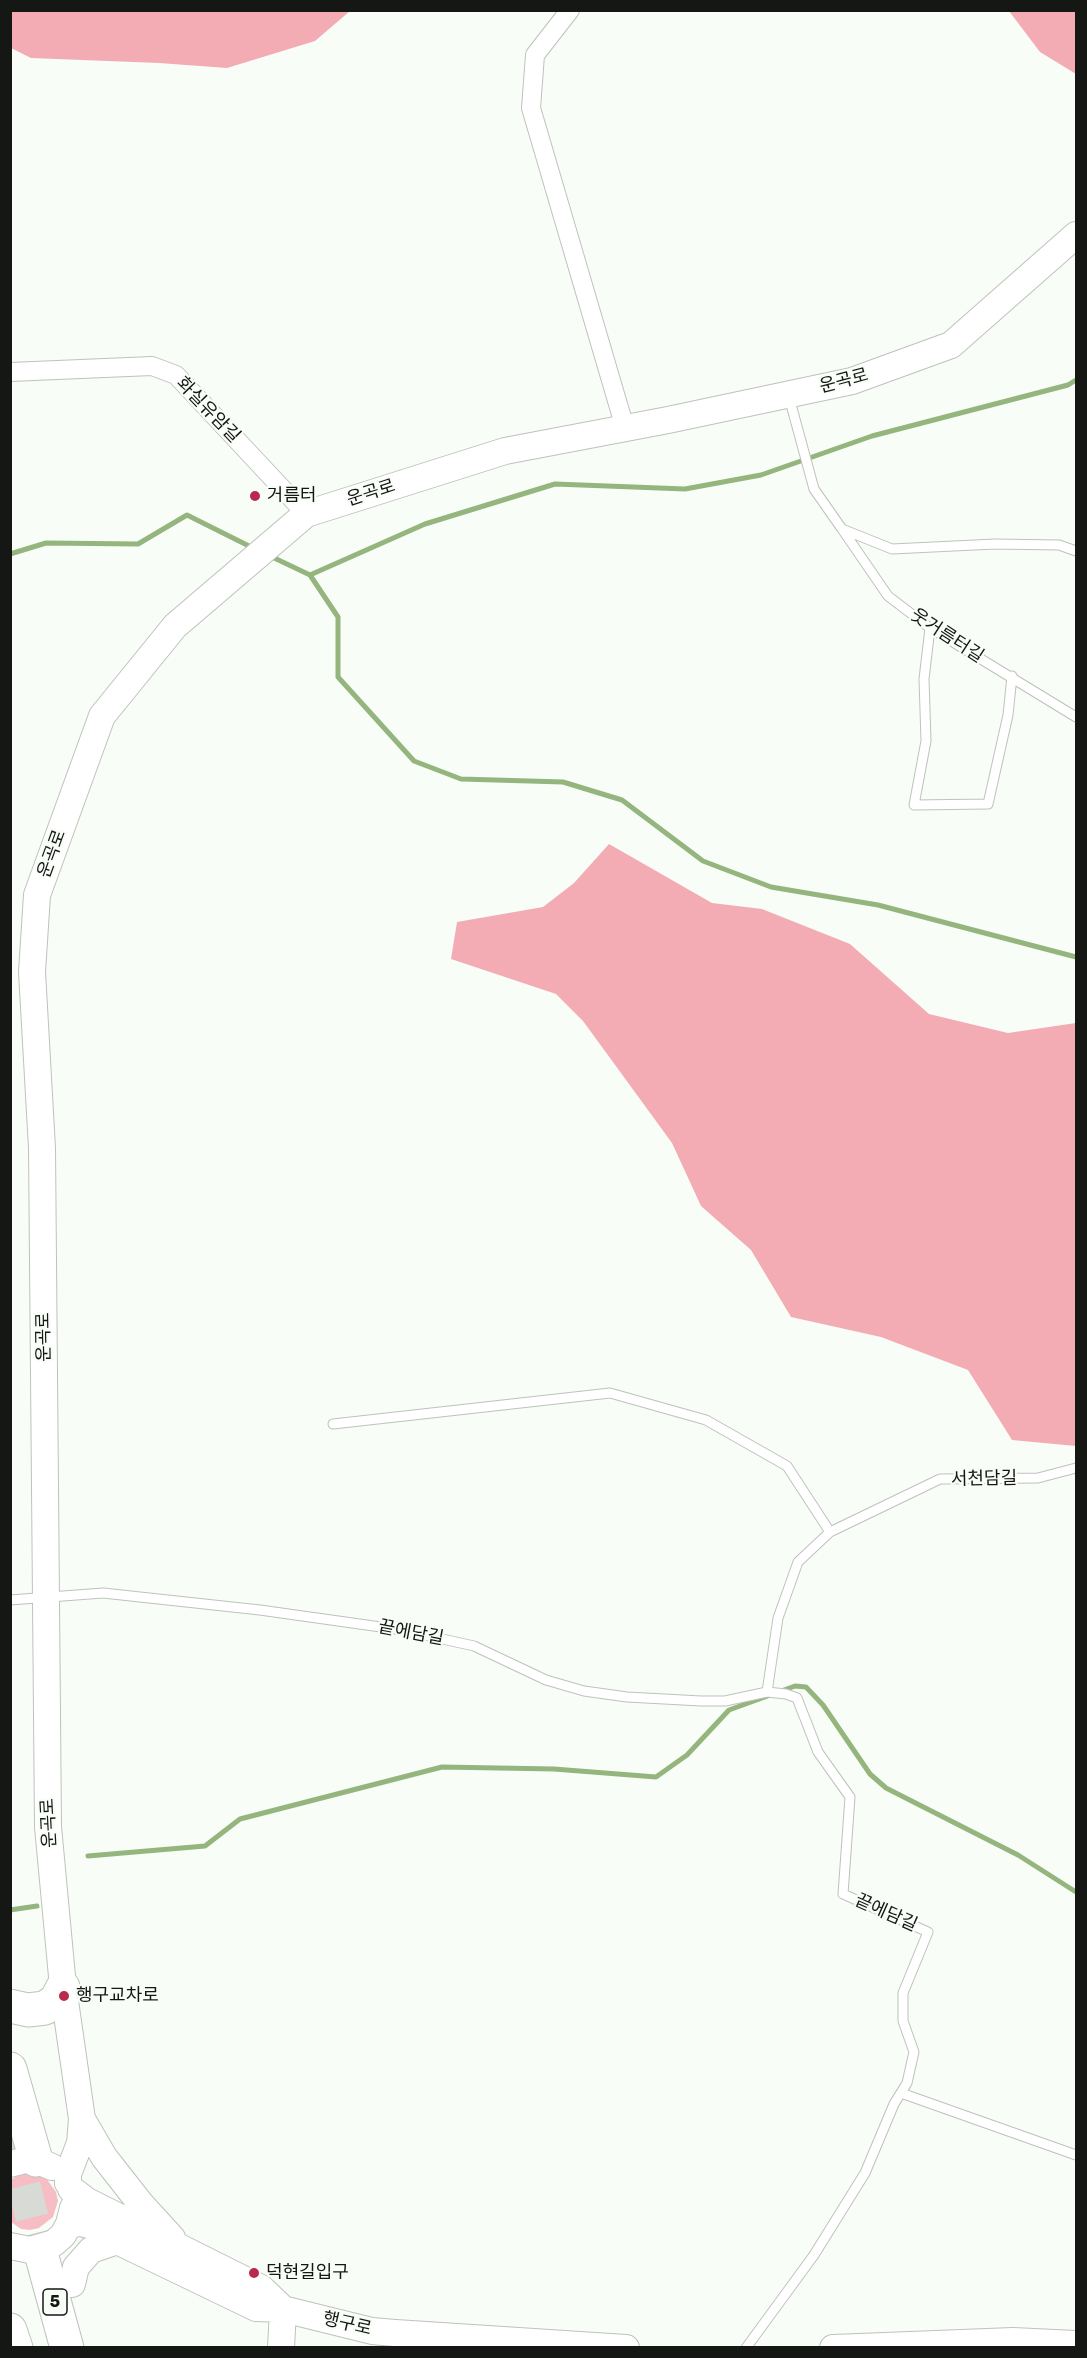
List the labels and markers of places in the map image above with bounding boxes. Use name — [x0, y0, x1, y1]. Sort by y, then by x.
place label: 거름터 — [267, 485, 317, 507]
marker: 거름터 — [248, 489, 262, 503]
place label: 행구교차로 — [76, 1985, 159, 2007]
marker: 행구교차로 — [57, 1989, 71, 2003]
place label: 덕현길입구 — [266, 2262, 349, 2284]
marker: 덕현길입구 — [247, 2266, 261, 2280]

